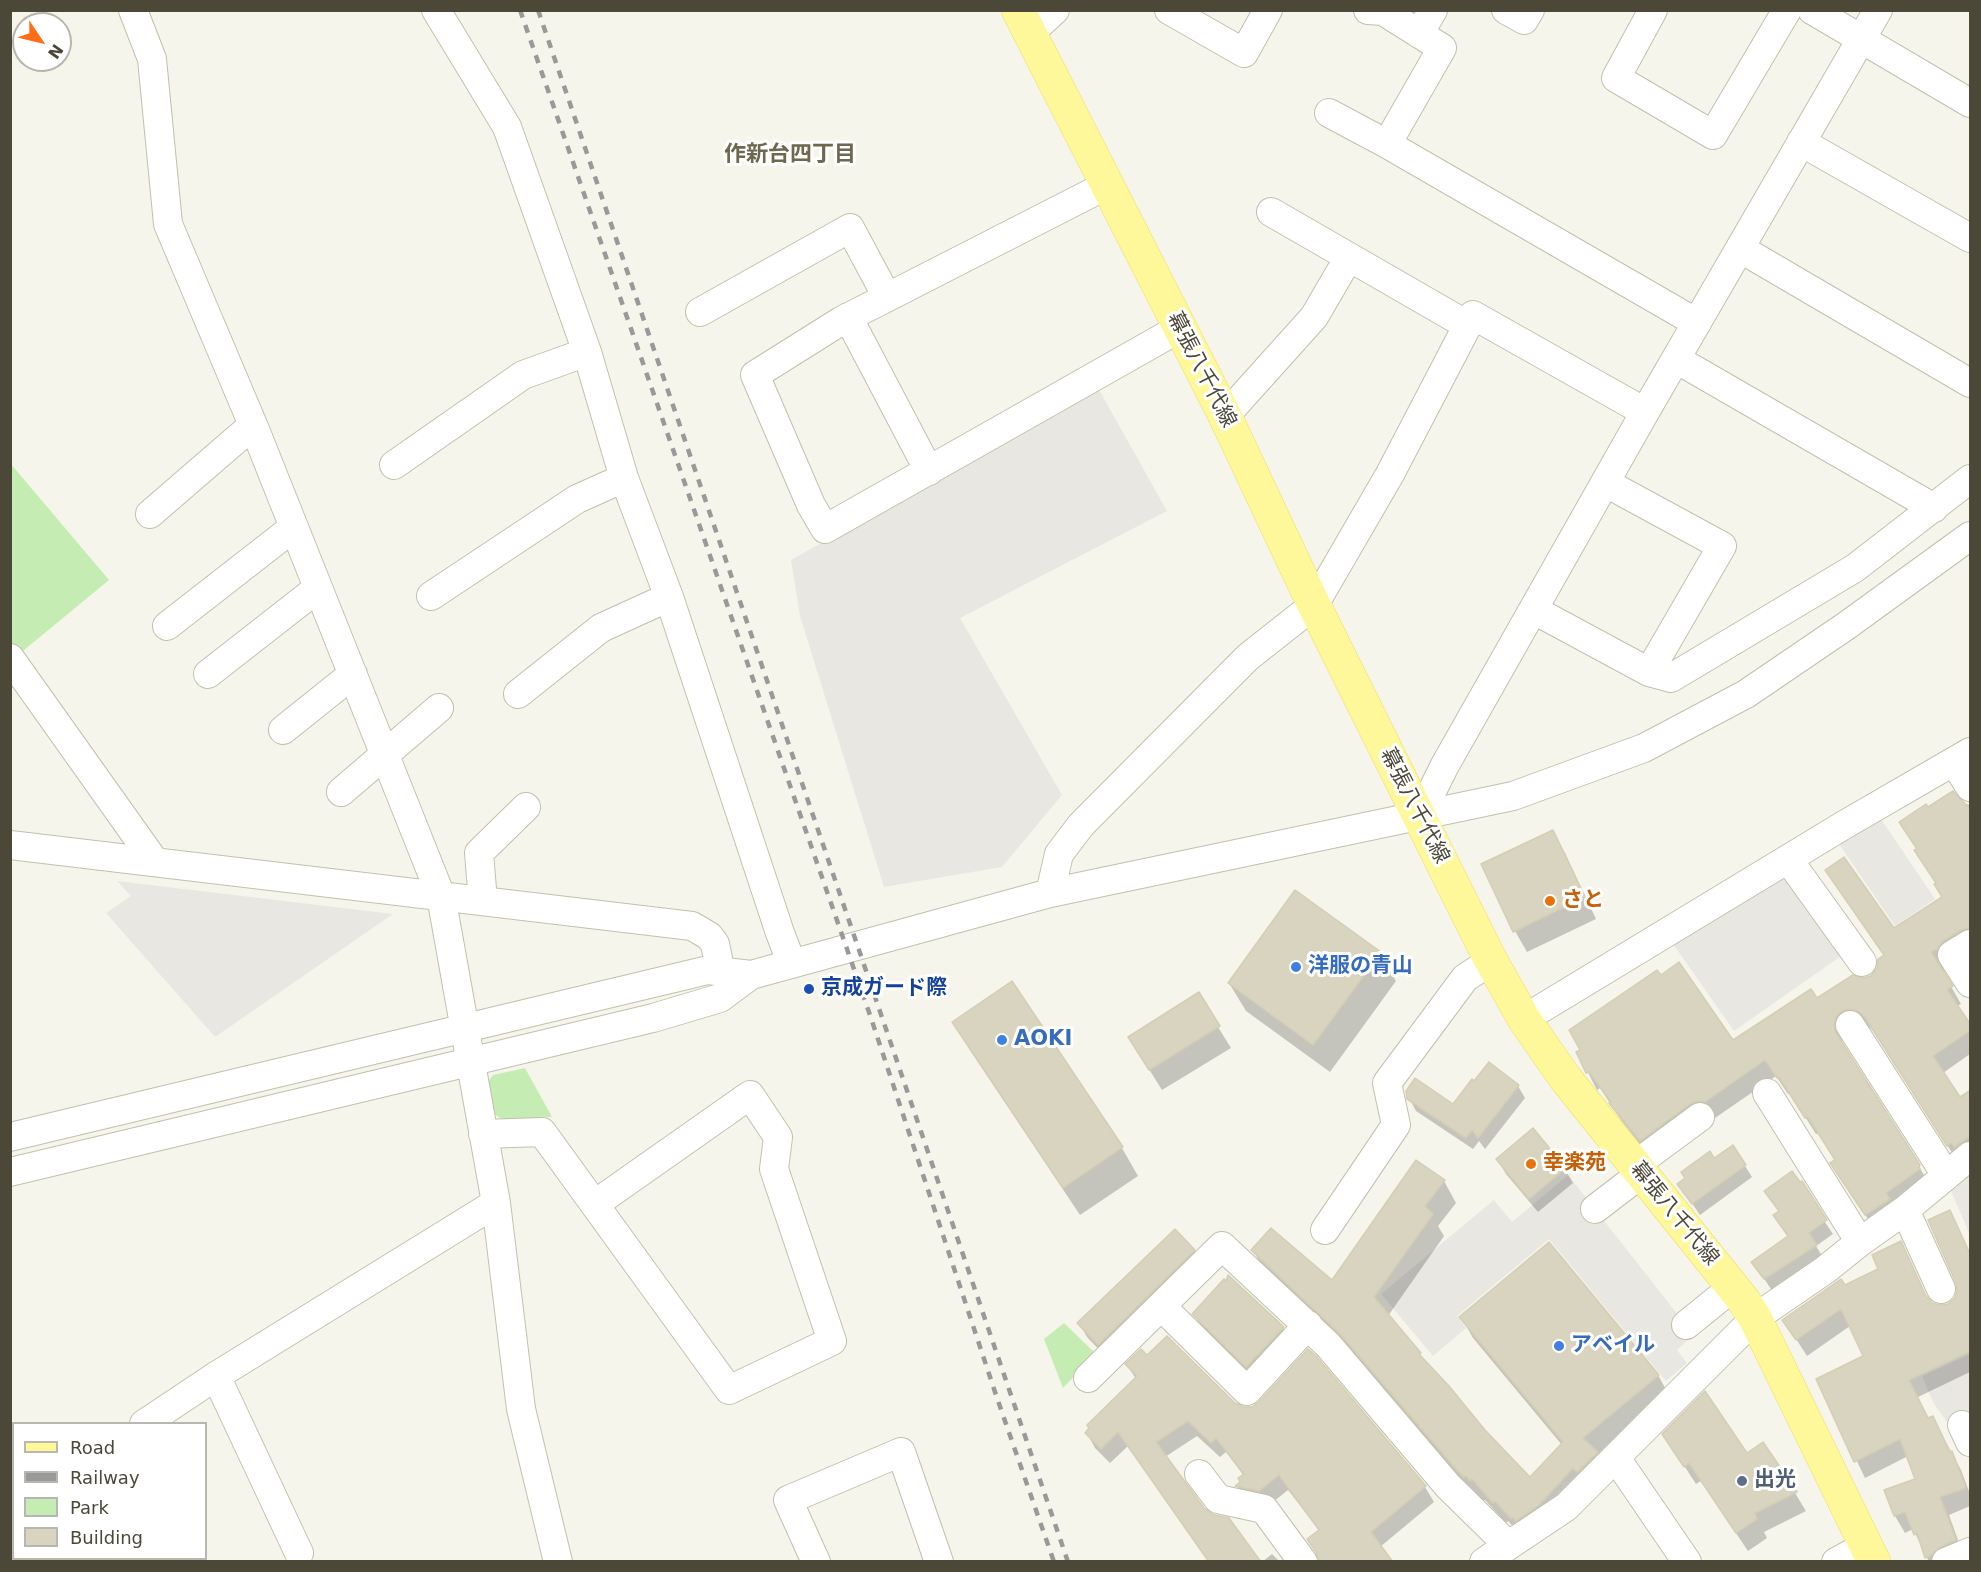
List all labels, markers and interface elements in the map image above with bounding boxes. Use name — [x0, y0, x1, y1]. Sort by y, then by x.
north arrow — [12, 12, 72, 72]
text: N — [44, 41, 67, 62]
district label: 作新台四丁目 — [724, 142, 856, 168]
street label: 幕張八千代線 — [1161, 308, 1241, 432]
street label: 幕張八千代線 — [1374, 744, 1454, 868]
place label: さと — [1562, 888, 1604, 914]
marker: さと — [1543, 894, 1557, 908]
place label: 洋服の青山 — [1308, 954, 1413, 980]
marker: 洋服の青山 — [1289, 960, 1303, 974]
place label: 京成ガード際 — [821, 976, 947, 1002]
marker: 京成ガード際 — [802, 982, 816, 996]
place label: AOKI — [1014, 1027, 1072, 1053]
marker: AOKI — [995, 1033, 1009, 1047]
place label: 幸楽苑 — [1543, 1151, 1606, 1177]
marker: 幸楽苑 — [1524, 1157, 1538, 1171]
street label: 幕張八千代線 — [1625, 1157, 1723, 1271]
place label: アベイル — [1571, 1333, 1655, 1359]
marker: アベイル — [1552, 1339, 1566, 1353]
legend — [12, 1422, 207, 1560]
text: Road — [70, 1437, 115, 1458]
text: Railway — [70, 1467, 140, 1488]
place label: 出光 — [1754, 1468, 1796, 1494]
marker: 出光 — [1735, 1474, 1749, 1488]
text: Park — [70, 1497, 109, 1518]
text: Building — [70, 1527, 143, 1548]

